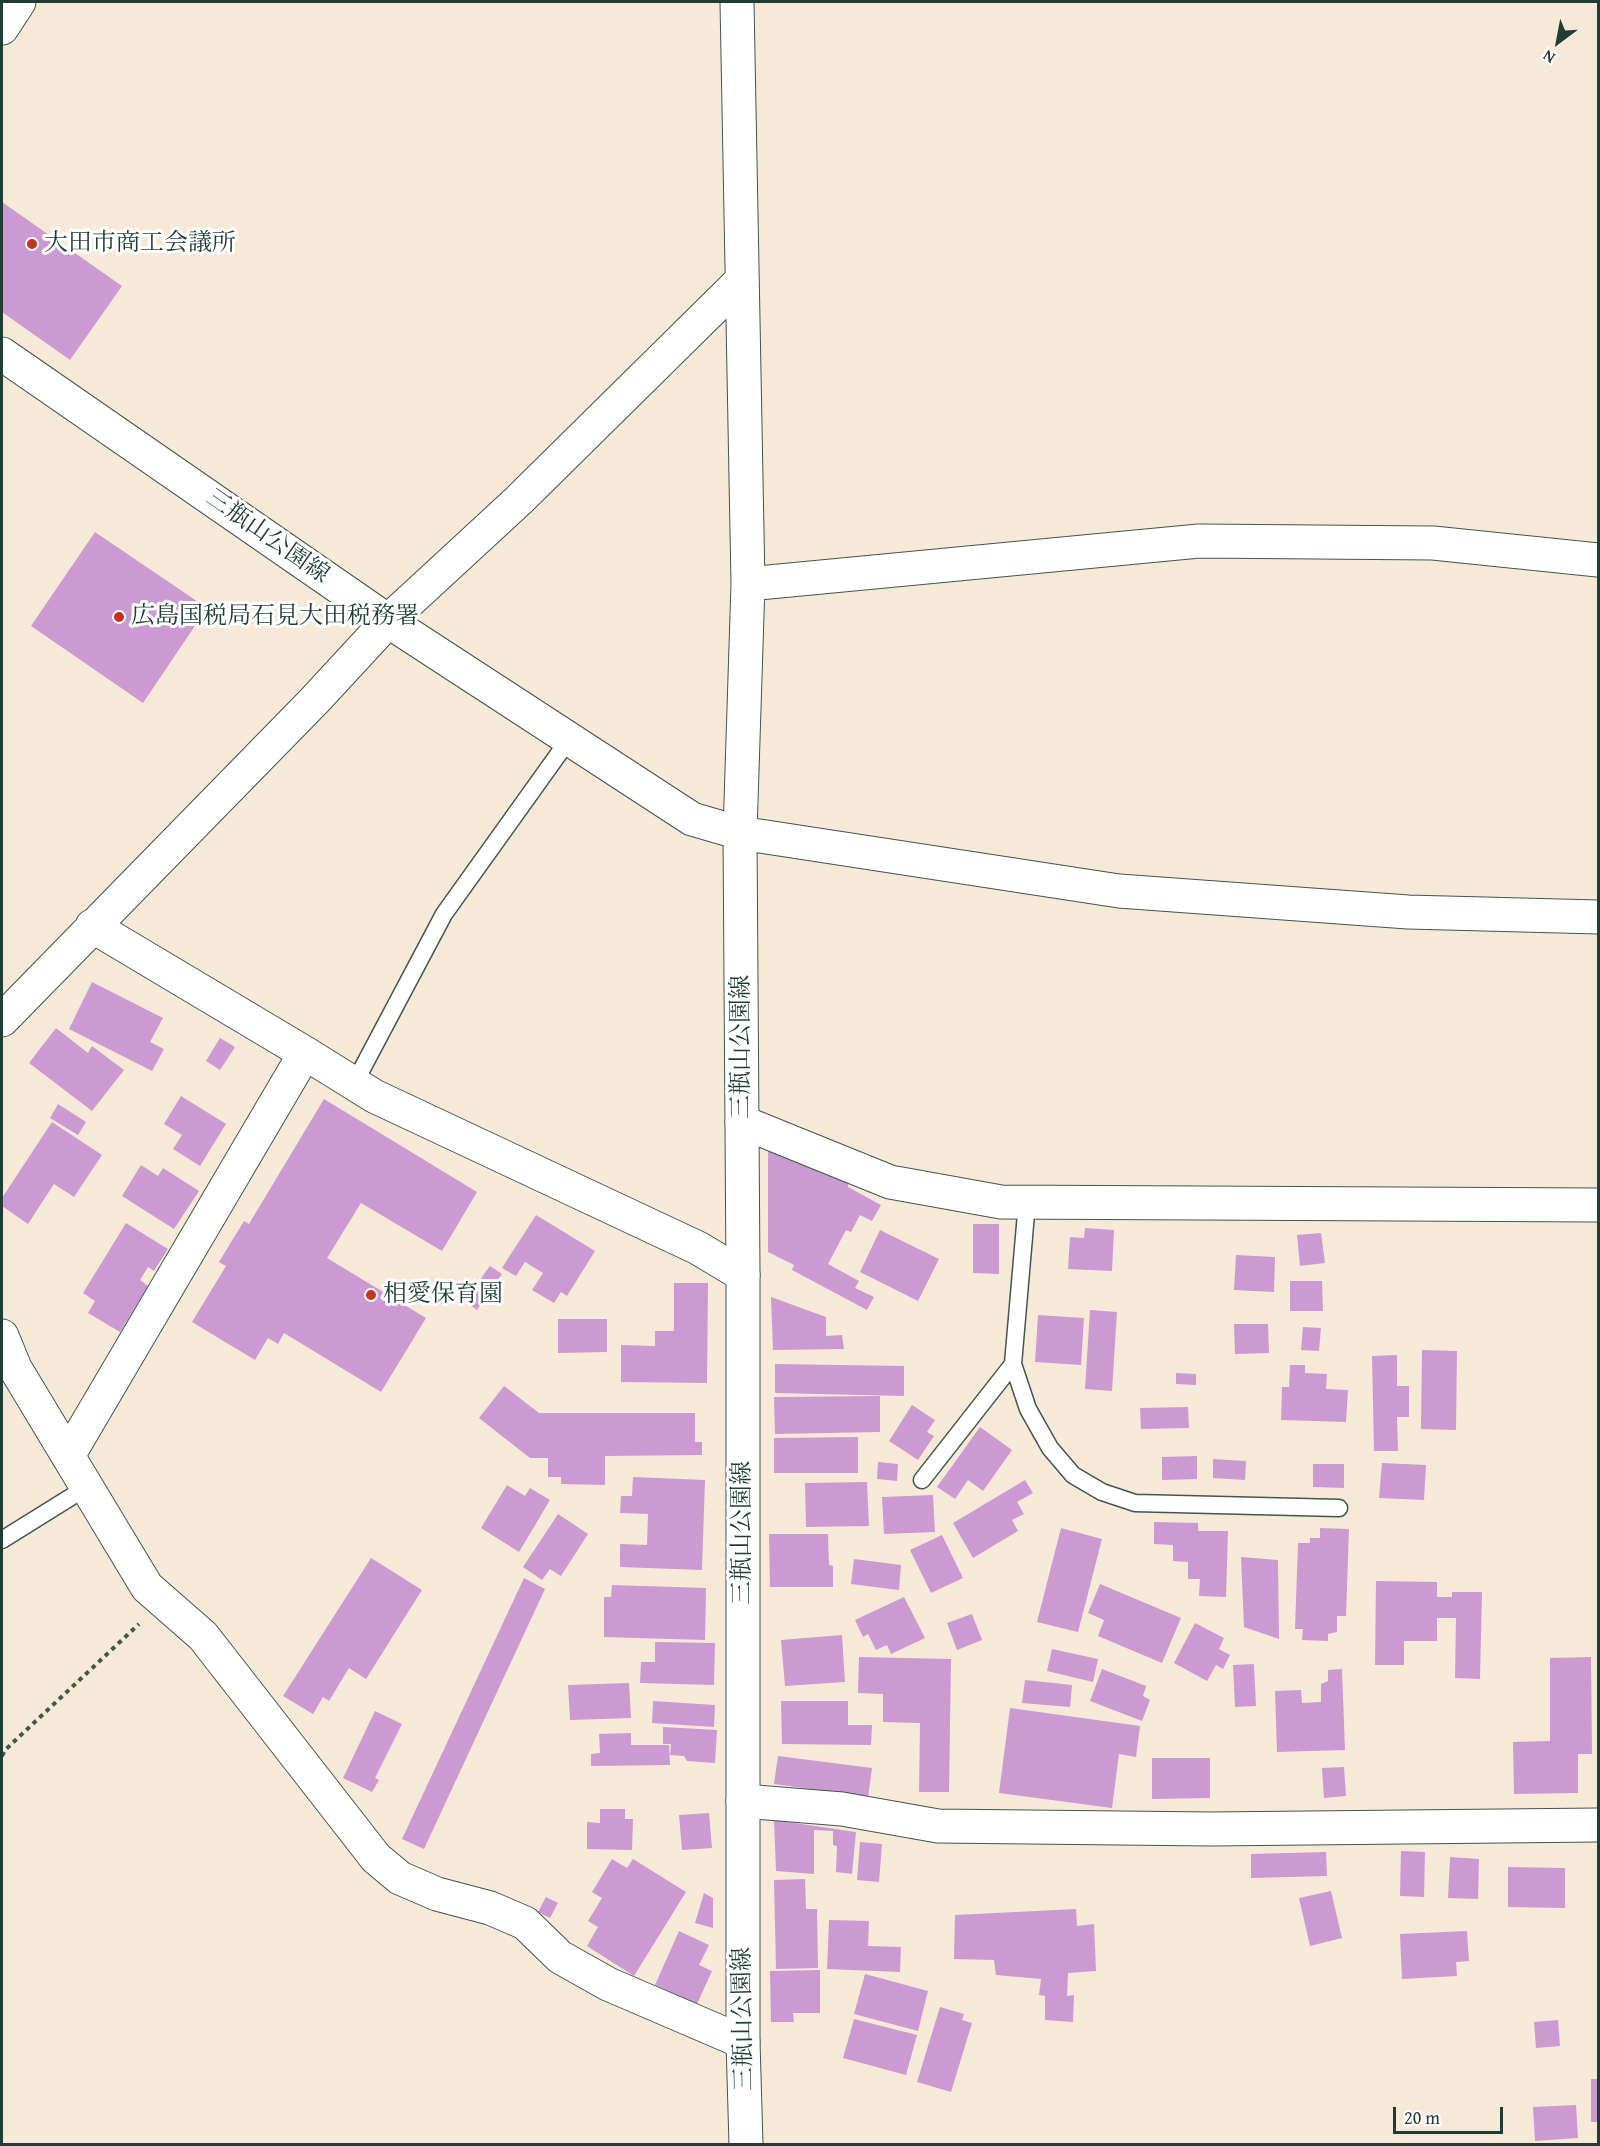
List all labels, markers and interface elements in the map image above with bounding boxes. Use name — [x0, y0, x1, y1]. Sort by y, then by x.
north arrow — [1528, 12, 1588, 72]
text: N — [1538, 44, 1559, 70]
place label: 大田市商工会議所 — [44, 230, 236, 258]
marker: 大田市商工会議所 — [25, 237, 39, 251]
street label: 三瓶山公園線 — [200, 484, 334, 590]
place label: 広島国税局石見大田税務署 — [131, 603, 419, 631]
marker: 広島国税局石見大田税務署 — [112, 610, 126, 624]
street label: 三瓶山公園線 — [728, 975, 756, 1119]
place label: 相愛保育園 — [383, 1281, 503, 1309]
marker: 相愛保育園 — [364, 1288, 378, 1302]
street label: 三瓶山公園線 — [729, 1461, 757, 1605]
street label: 三瓶山公園線 — [728, 1947, 760, 2091]
scale bar — [1396, 2095, 1506, 2133]
text: 20 m — [1404, 2104, 1440, 2131]

